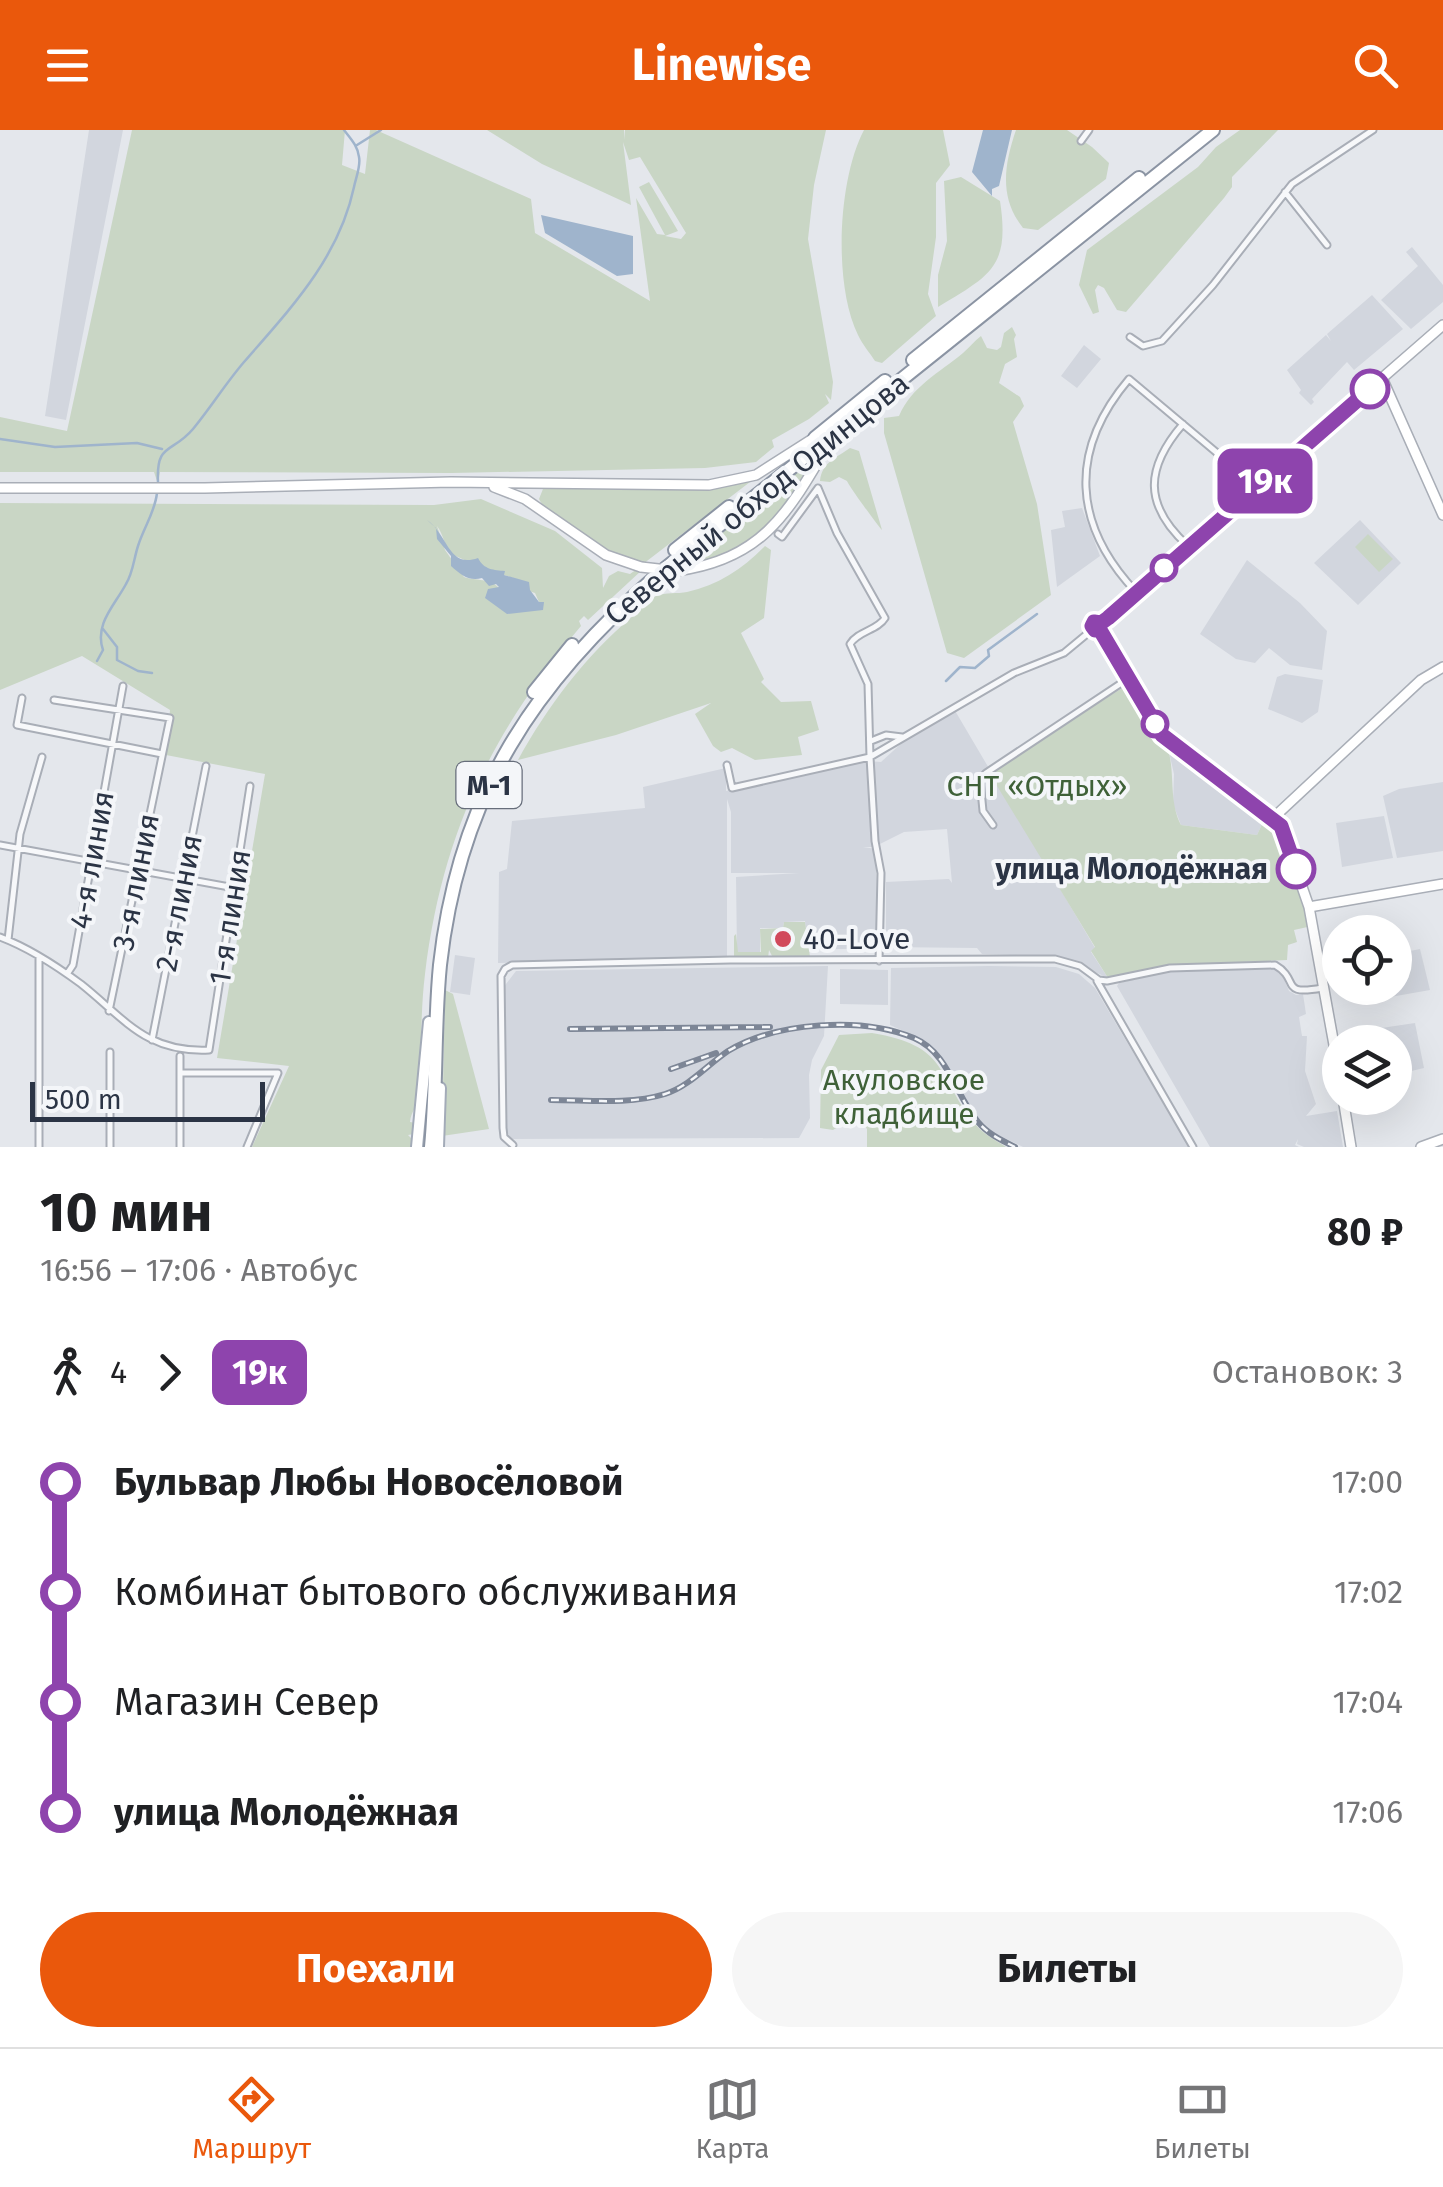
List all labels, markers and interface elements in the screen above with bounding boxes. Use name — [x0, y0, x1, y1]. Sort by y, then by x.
icon: menu — [40, 38, 95, 93]
text: Linewise — [632, 38, 811, 92]
icon: search — [1348, 38, 1403, 93]
street label: Северный обход Одинцова — [598, 365, 916, 633]
unlabelled marker — [1351, 370, 1389, 408]
line badge: 19к — [1208, 448, 1322, 514]
text: 19к — [1237, 460, 1293, 502]
unlabelled marker — [1151, 555, 1177, 581]
unlabelled marker — [1142, 711, 1168, 737]
road number: М-1 — [456, 762, 522, 808]
park label: СНТ «Отдых» — [947, 768, 1128, 804]
street label: 4-я линия — [62, 788, 122, 932]
street label: 3-я линия — [105, 810, 167, 954]
street label: 2-я линия — [148, 832, 210, 974]
street label: 1-я линия — [202, 847, 258, 987]
marker: улица Молодёжная — [1277, 850, 1315, 888]
place label: улица Молодёжная — [994, 851, 1268, 887]
map controls — [1322, 915, 1412, 1115]
button: locate — [1322, 915, 1412, 1005]
place label: 40-Love — [803, 921, 910, 957]
marker: 40-Love — [772, 928, 794, 950]
button: layers — [1322, 1025, 1412, 1115]
park label: Акуловское кладбище — [823, 1062, 985, 1132]
scale bar — [30, 1077, 265, 1121]
text: 500 m — [45, 1083, 122, 1116]
text: 10 мин — [40, 1180, 212, 1246]
text: 80 ₽ — [1327, 1209, 1403, 1255]
text: 16:56 – 17:06 · Автобус — [40, 1251, 358, 1289]
icon: walk — [40, 1345, 95, 1400]
icon: forward — [142, 1345, 197, 1400]
text: 19к — [232, 1351, 287, 1393]
text: 4 — [110, 1353, 127, 1391]
text: Остановок: 3 — [1212, 1353, 1403, 1391]
text: Бульвар Любы Новосёловой — [114, 1459, 623, 1505]
text: 17:00 — [1332, 1463, 1403, 1501]
text: Комбинат бытового обслуживания — [114, 1569, 738, 1615]
text: 17:02 — [1334, 1573, 1403, 1611]
text: Магазин Север — [114, 1679, 380, 1725]
text: 17:04 — [1332, 1683, 1403, 1721]
text: улица Молодёжная — [114, 1789, 459, 1835]
text: 17:06 — [1332, 1793, 1403, 1831]
button: Поехали — [40, 1912, 712, 2027]
button: Билеты — [732, 1912, 1403, 2027]
tab: Маршрут — [192, 2072, 311, 2165]
tab: Карта — [695, 2072, 770, 2165]
tab: Билеты — [1154, 2072, 1251, 2165]

